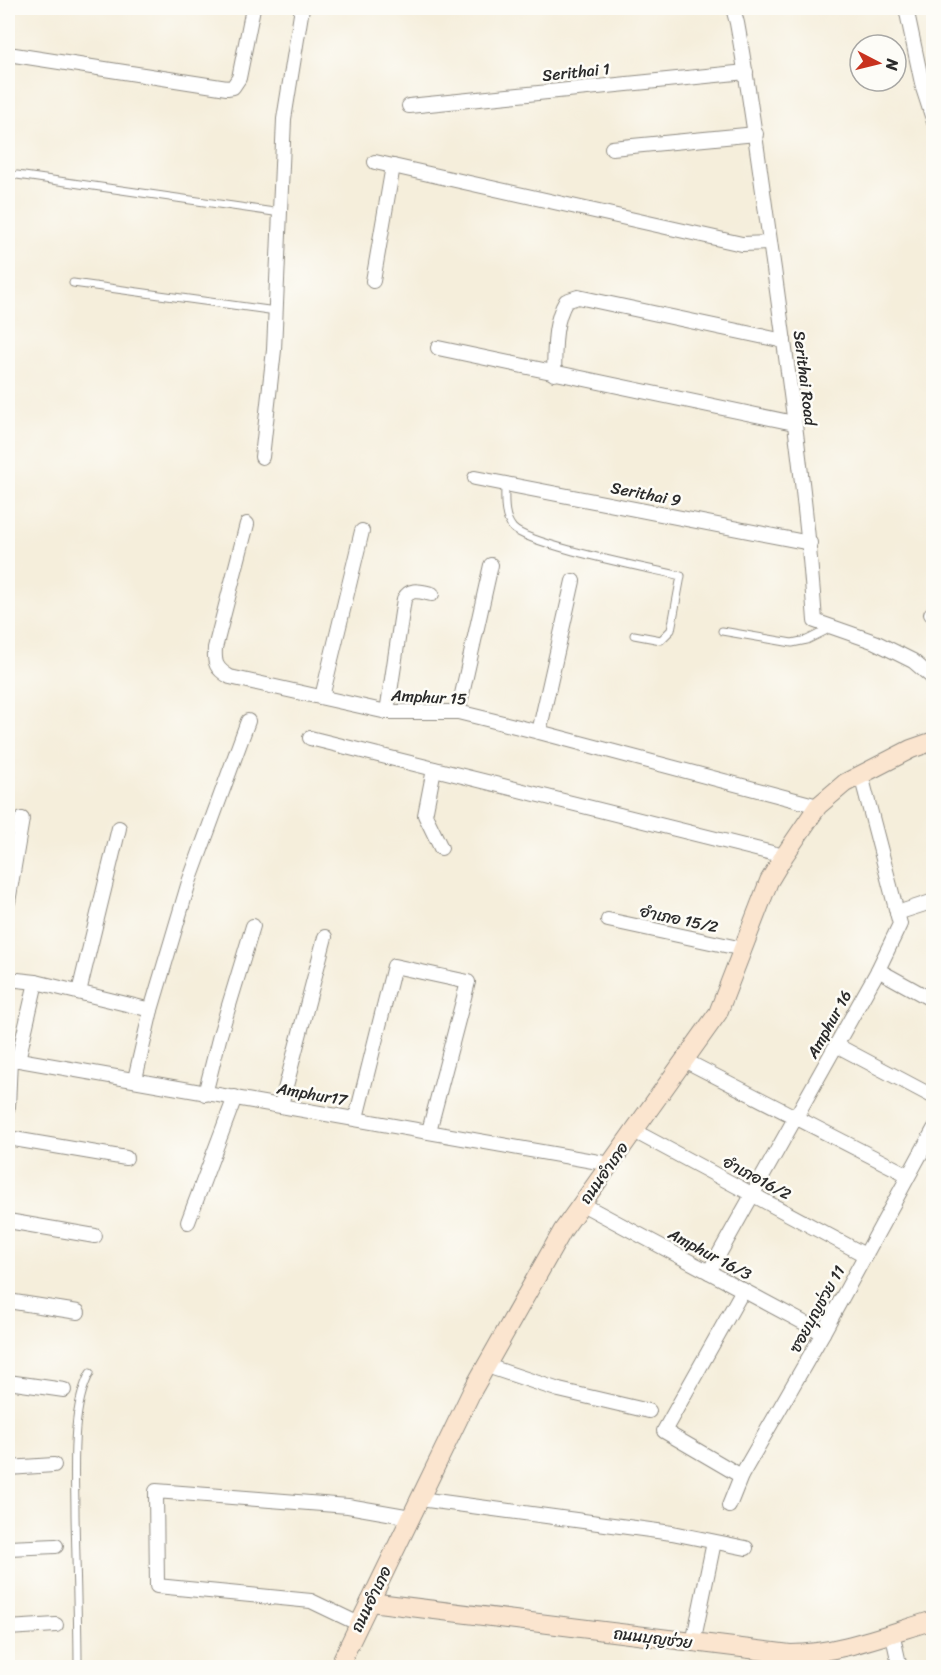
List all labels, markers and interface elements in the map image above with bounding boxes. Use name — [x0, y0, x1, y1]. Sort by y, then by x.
north arrow — [848, 33, 908, 93]
street label: Serithai 1 — [541, 54, 612, 90]
text: N — [877, 57, 908, 73]
street label: Serithai Road — [785, 329, 825, 429]
street label: Serithai 9 — [608, 473, 684, 515]
street label: Amphur 15 — [390, 680, 468, 713]
street label: อำเภอ 15/2 — [636, 896, 721, 941]
street label: Amphur 16 — [798, 984, 860, 1065]
street label: Amphur17 — [274, 1073, 350, 1115]
street label: ถนนอำเภอ — [572, 1135, 636, 1210]
street label: อำเภอ16/2 — [716, 1147, 797, 1208]
street label: Amphur 16/3 — [662, 1219, 757, 1288]
street label: ซอยบุญช่วย 11 — [781, 1260, 853, 1358]
street label: ถนนอำเภอ — [342, 1560, 400, 1637]
street label: ถนนบุญช่วย — [612, 1619, 695, 1657]

